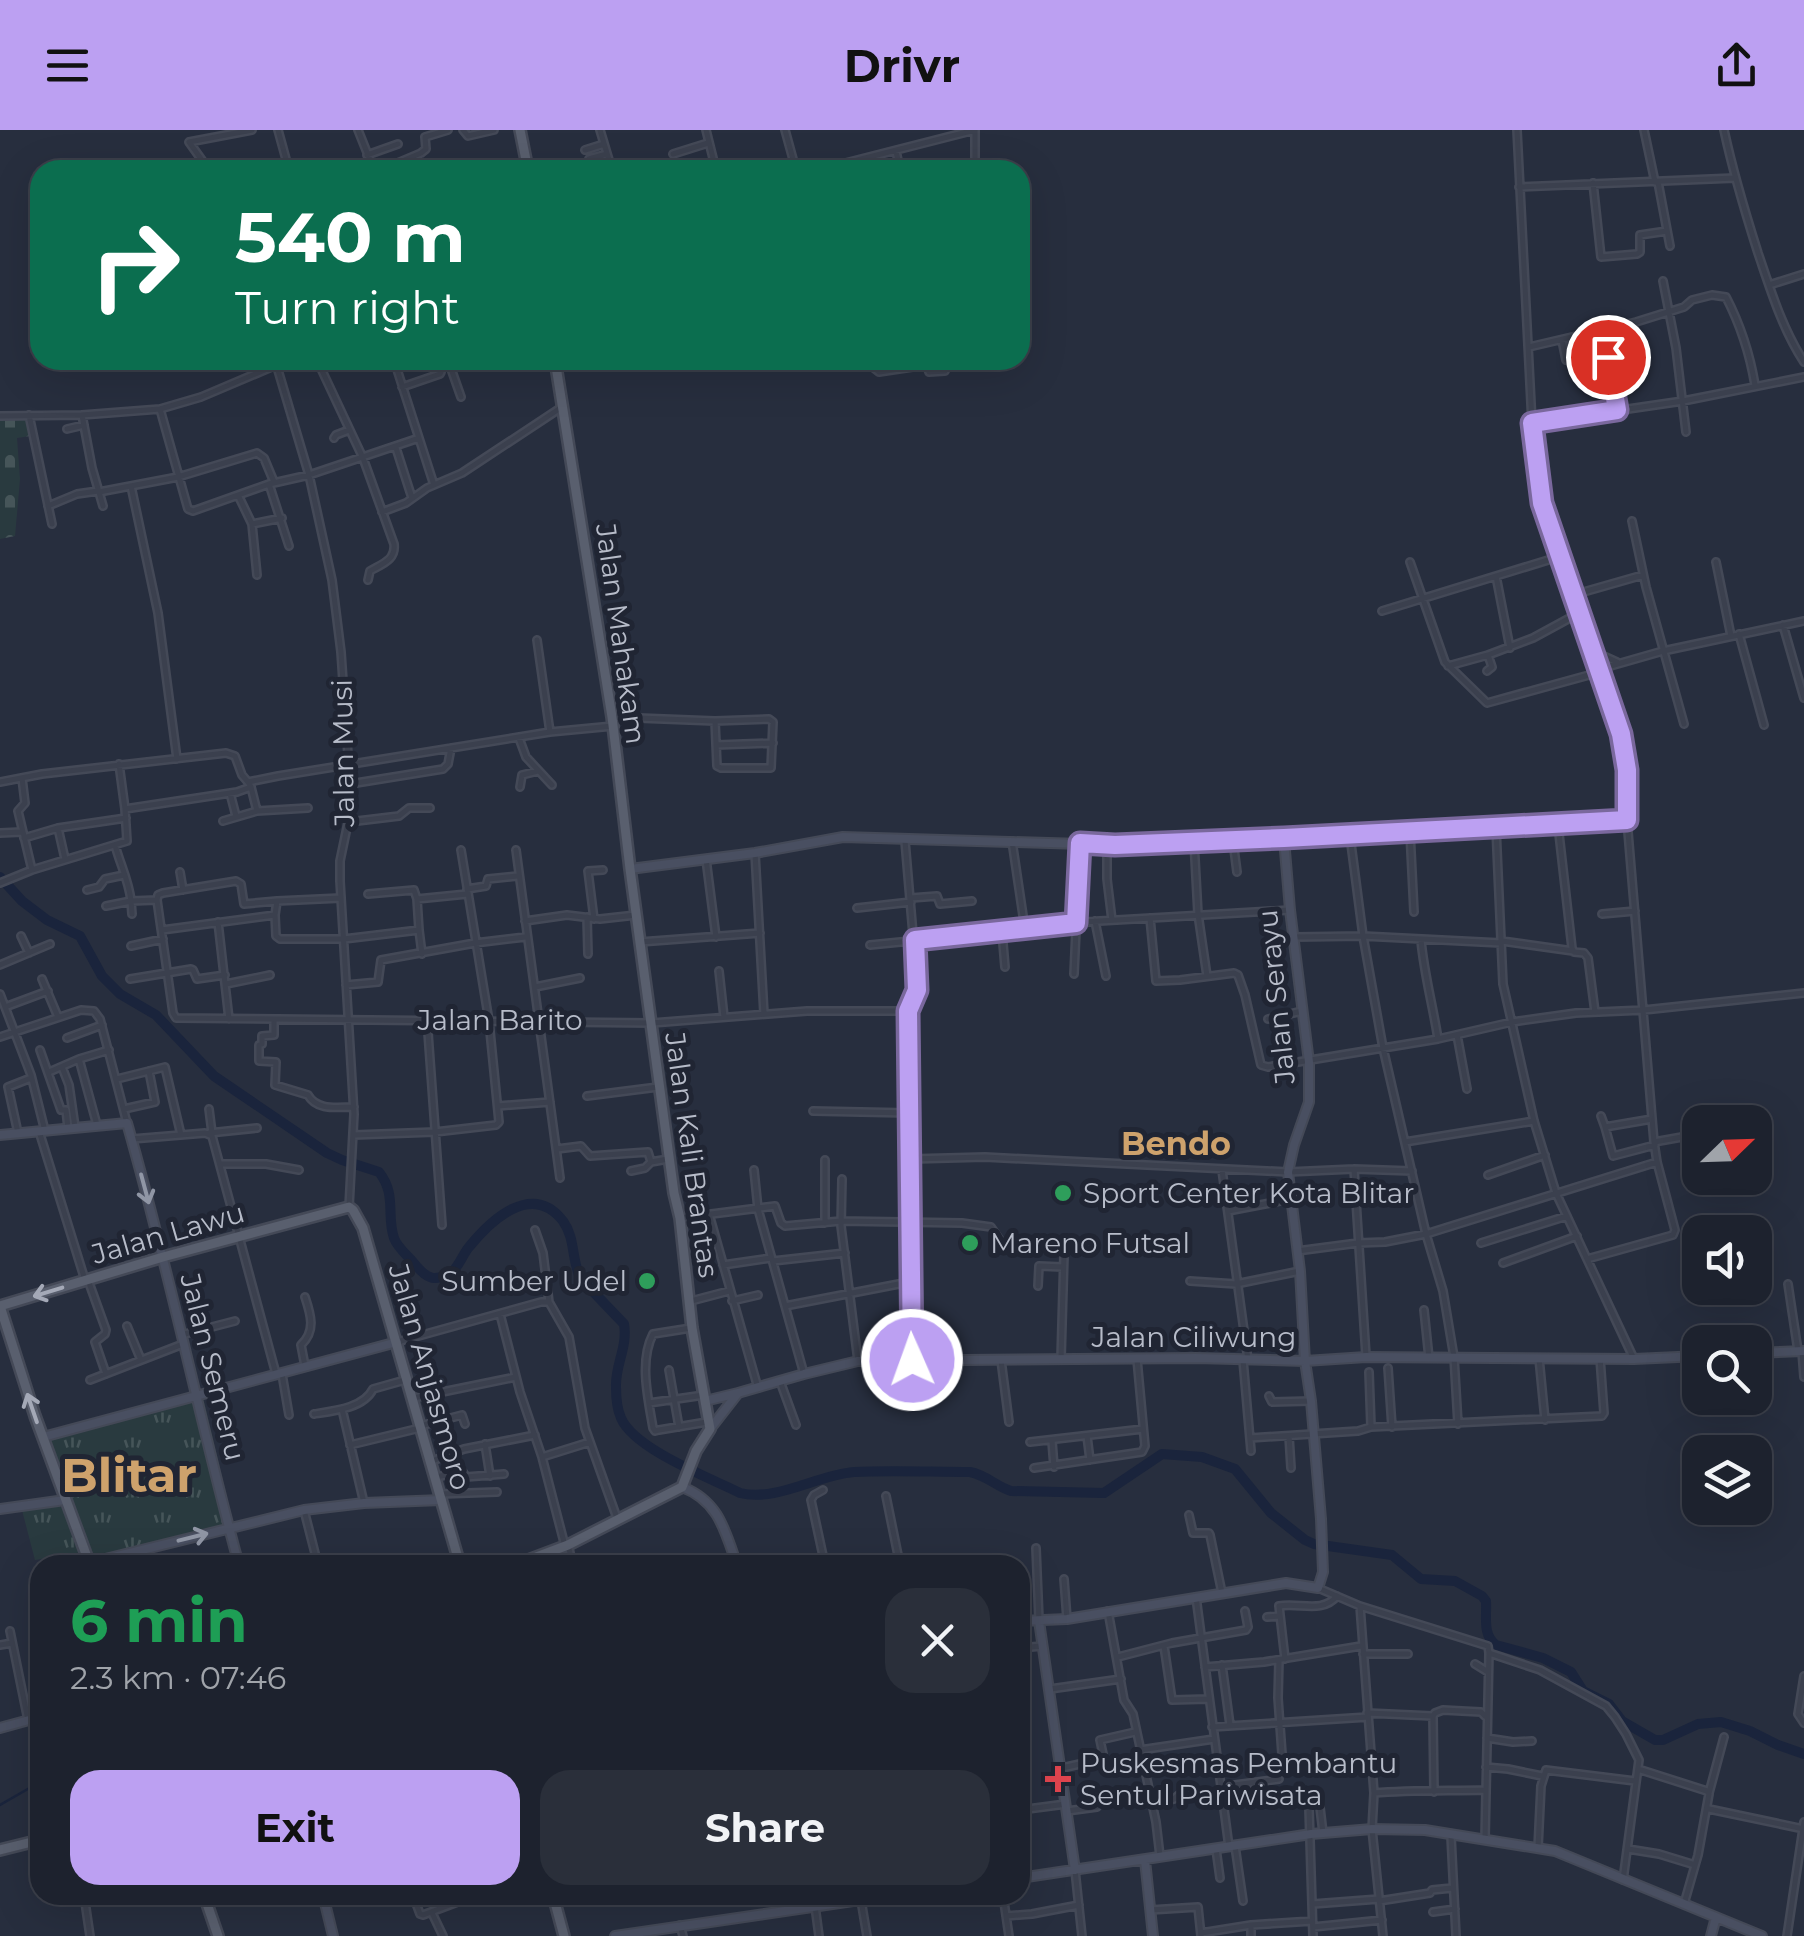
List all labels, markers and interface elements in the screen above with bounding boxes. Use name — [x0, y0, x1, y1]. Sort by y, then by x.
icon: menu — [40, 38, 95, 93]
text: Drivr — [844, 38, 960, 93]
icon: share — [1709, 38, 1764, 93]
text: 540 m — [235, 194, 466, 280]
icon: right — [70, 200, 200, 330]
text: Turn right — [235, 280, 460, 335]
pin — [1566, 315, 1651, 400]
icon: arrive — [1581, 330, 1636, 385]
street label: Jalan Mahakam — [589, 521, 653, 746]
street label: Jalan Musi — [325, 679, 361, 828]
street label: Jalan Serayu — [1250, 908, 1302, 1087]
street label: Jalan Barito — [416, 1003, 583, 1037]
street label: Jalan Kali Brantas — [658, 1029, 726, 1280]
north arrow — [1682, 1105, 1772, 1195]
map controls — [1682, 1105, 1772, 1525]
district label: Bendo — [1121, 1124, 1231, 1163]
one-way arrow — [137, 1173, 156, 1205]
place label: Sport Center Kota Blitar — [1083, 1176, 1414, 1210]
marker: Sport Center Kota Blitar — [1052, 1182, 1074, 1204]
street label: Jalan Lawu — [87, 1195, 248, 1271]
button: sound — [1682, 1215, 1772, 1305]
place label: Mareno Futsal — [990, 1226, 1190, 1260]
marker: Mareno Futsal — [959, 1232, 981, 1254]
street label: Jalan Anjasmoro — [381, 1259, 479, 1494]
place label: Sumber Udel — [441, 1264, 627, 1298]
street label: Jalan Semeru — [173, 1269, 253, 1464]
marker: Sumber Udel — [636, 1270, 658, 1292]
one-way arrow — [33, 1284, 64, 1302]
position arrow — [860, 1308, 964, 1412]
street label: Jalan Ciliwung — [1091, 1320, 1296, 1354]
button: search — [1682, 1325, 1772, 1415]
one-way arrow — [22, 1392, 40, 1424]
button: layers — [1682, 1435, 1772, 1525]
district label: Blitar — [61, 1446, 197, 1504]
one-way arrow — [177, 1526, 208, 1545]
text: 6 min — [70, 1584, 248, 1657]
button: close — [885, 1588, 990, 1693]
text: 2.3 km · 07:46 — [70, 1658, 286, 1697]
place label: Puskesmas Pembantu Sentul Pariwisata — [1080, 1746, 1397, 1812]
marker: Puskesmas Pembantu Sentul Pariwisata — [1045, 1766, 1071, 1792]
button: Exit — [70, 1770, 520, 1885]
button: Share — [540, 1770, 990, 1885]

